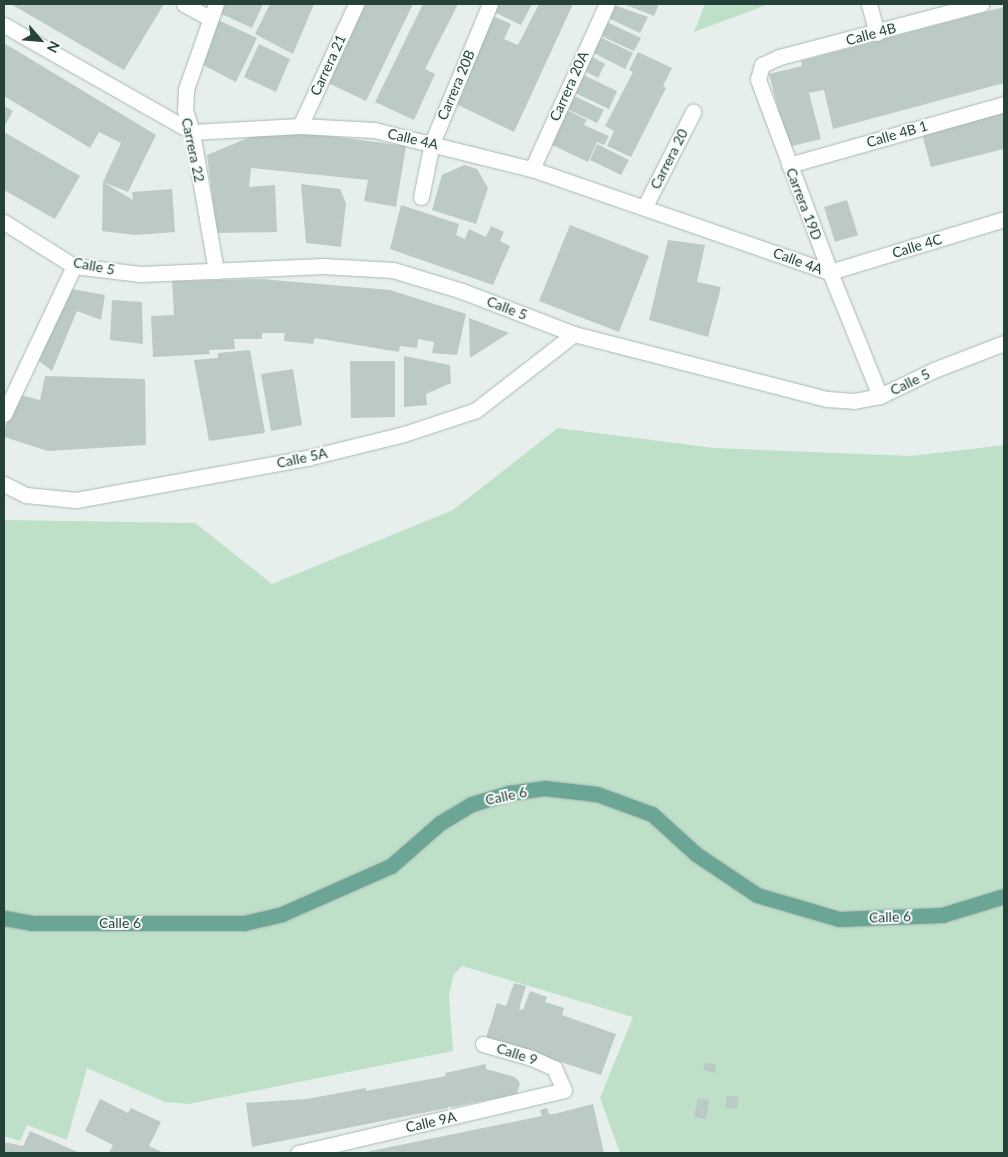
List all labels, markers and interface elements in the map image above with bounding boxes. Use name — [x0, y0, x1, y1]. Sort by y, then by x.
north arrow — [15, 15, 65, 65]
street label: Calle 4B — [844, 19, 898, 49]
street label: Carrera 21 — [307, 32, 349, 98]
text: N — [44, 38, 64, 56]
street label: Carrera 20B — [434, 47, 478, 123]
street label: Carrera 20A — [546, 48, 592, 124]
street label: Carrera 22 — [178, 116, 208, 184]
street label: Calle 4B 1 — [865, 117, 929, 151]
street label: Calle 4A — [386, 125, 440, 153]
street label: Carrera 20 — [647, 126, 691, 192]
street label: Carrera 19D — [783, 166, 825, 242]
street label: Calle 4C — [890, 230, 944, 262]
street label: Calle 4A — [771, 244, 825, 278]
street label: Calle 5 — [72, 254, 116, 278]
street label: Calle 5 — [484, 293, 530, 323]
street label: Calle 5 — [887, 365, 933, 399]
street label: Calle 5A — [275, 444, 329, 472]
street label: Calle 6 — [484, 783, 528, 809]
street label: Calle 6 — [869, 908, 911, 926]
street label: Calle 6 — [99, 915, 141, 931]
street label: Calle 9 — [494, 1040, 540, 1068]
street label: Calle 9A — [404, 1108, 458, 1136]

